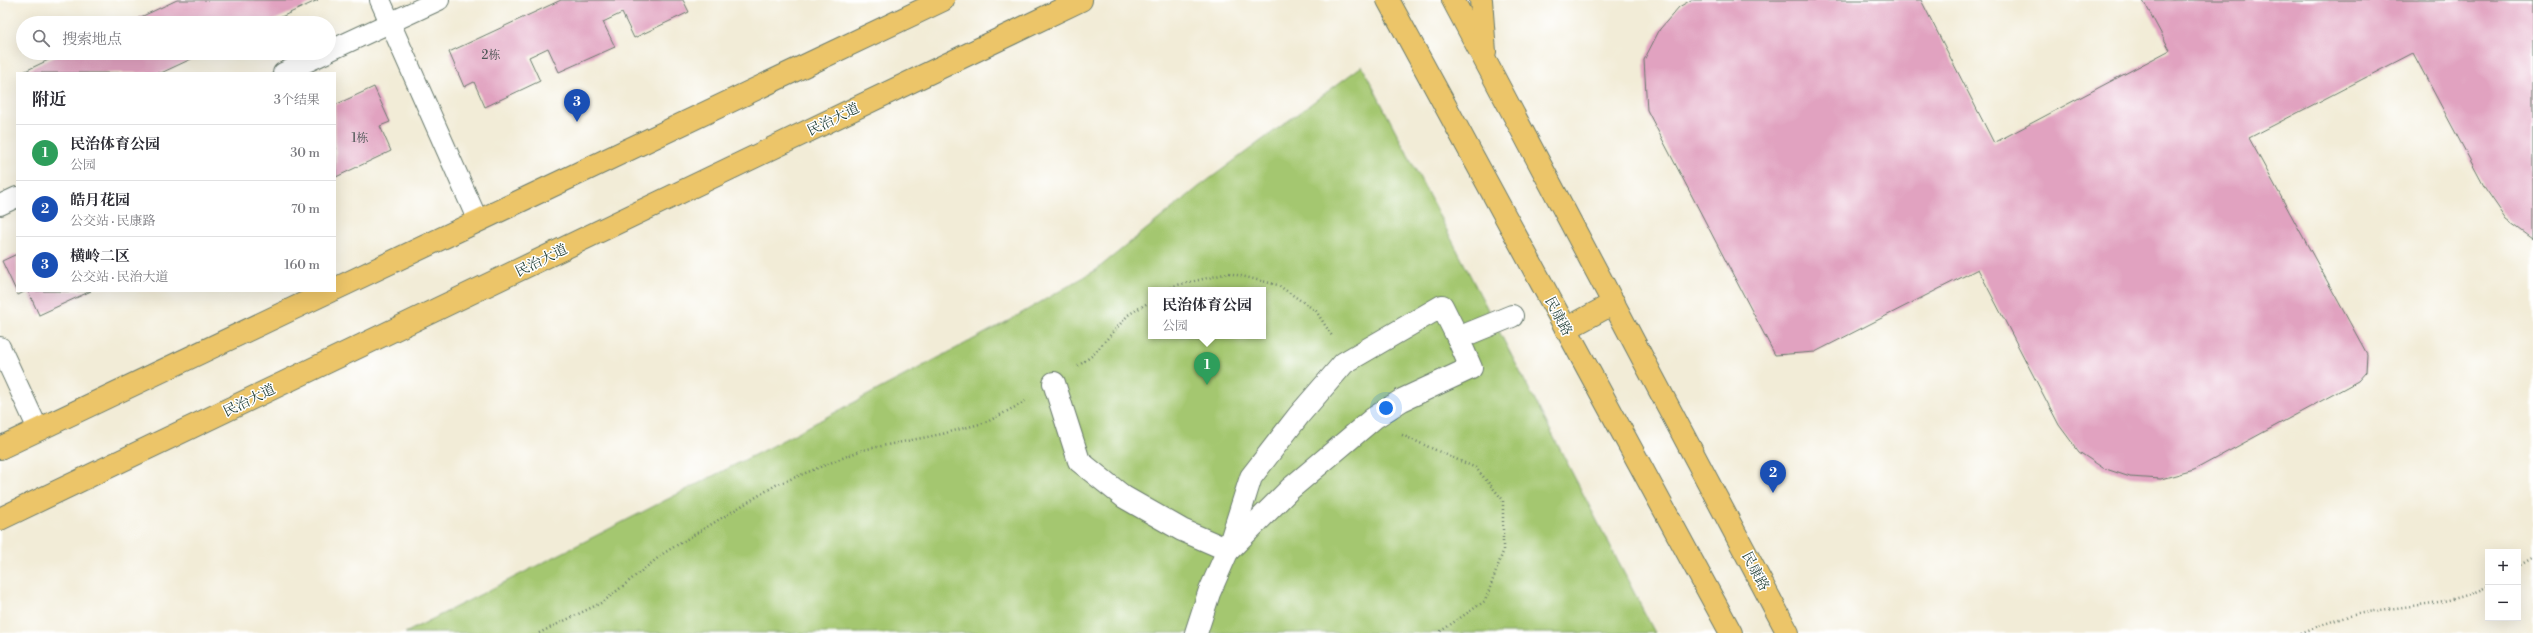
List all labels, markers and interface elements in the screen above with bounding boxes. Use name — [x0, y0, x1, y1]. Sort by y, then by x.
search box — [16, 16, 336, 60]
icon: search — [30, 27, 52, 49]
text: 搜索地点 — [62, 30, 122, 49]
house number: 2栋 — [482, 48, 500, 63]
text: 附近 — [32, 89, 66, 111]
pin: 3 — [564, 89, 590, 122]
text: 3个结果 — [274, 92, 320, 108]
street label: 民治大道 — [804, 100, 863, 140]
house number: 1栋 — [351, 131, 369, 146]
text: 民治体育公园 — [70, 135, 160, 154]
text: 1 — [42, 145, 48, 161]
text: 30 m — [290, 145, 320, 161]
text: 公园 — [70, 157, 96, 173]
text: 皓月花园 — [70, 191, 130, 210]
text: 2 — [41, 201, 49, 217]
text: 70 m — [291, 201, 320, 217]
text: 公交站 · 民康路 — [70, 213, 156, 229]
street label: 民治大道 — [512, 241, 571, 281]
text: 横岭二区 — [70, 247, 130, 266]
text: 3 — [41, 257, 49, 273]
text: 160 m — [284, 257, 320, 273]
text: 公交站 · 民治大道 — [70, 269, 169, 285]
popup — [1148, 287, 1266, 339]
street label: 民康路 — [1540, 294, 1576, 339]
text: 民治体育公园 — [1162, 296, 1252, 315]
text: 公园 — [1162, 318, 1188, 334]
pin: 1 — [1194, 352, 1220, 385]
street label: 民治大道 — [220, 381, 279, 421]
your location — [1376, 398, 1396, 418]
pin: 2 — [1760, 460, 1786, 493]
street label: 民康路 — [1737, 549, 1773, 594]
map controls — [2485, 549, 2521, 621]
button: + — [2485, 549, 2521, 585]
button: − — [2485, 585, 2521, 621]

